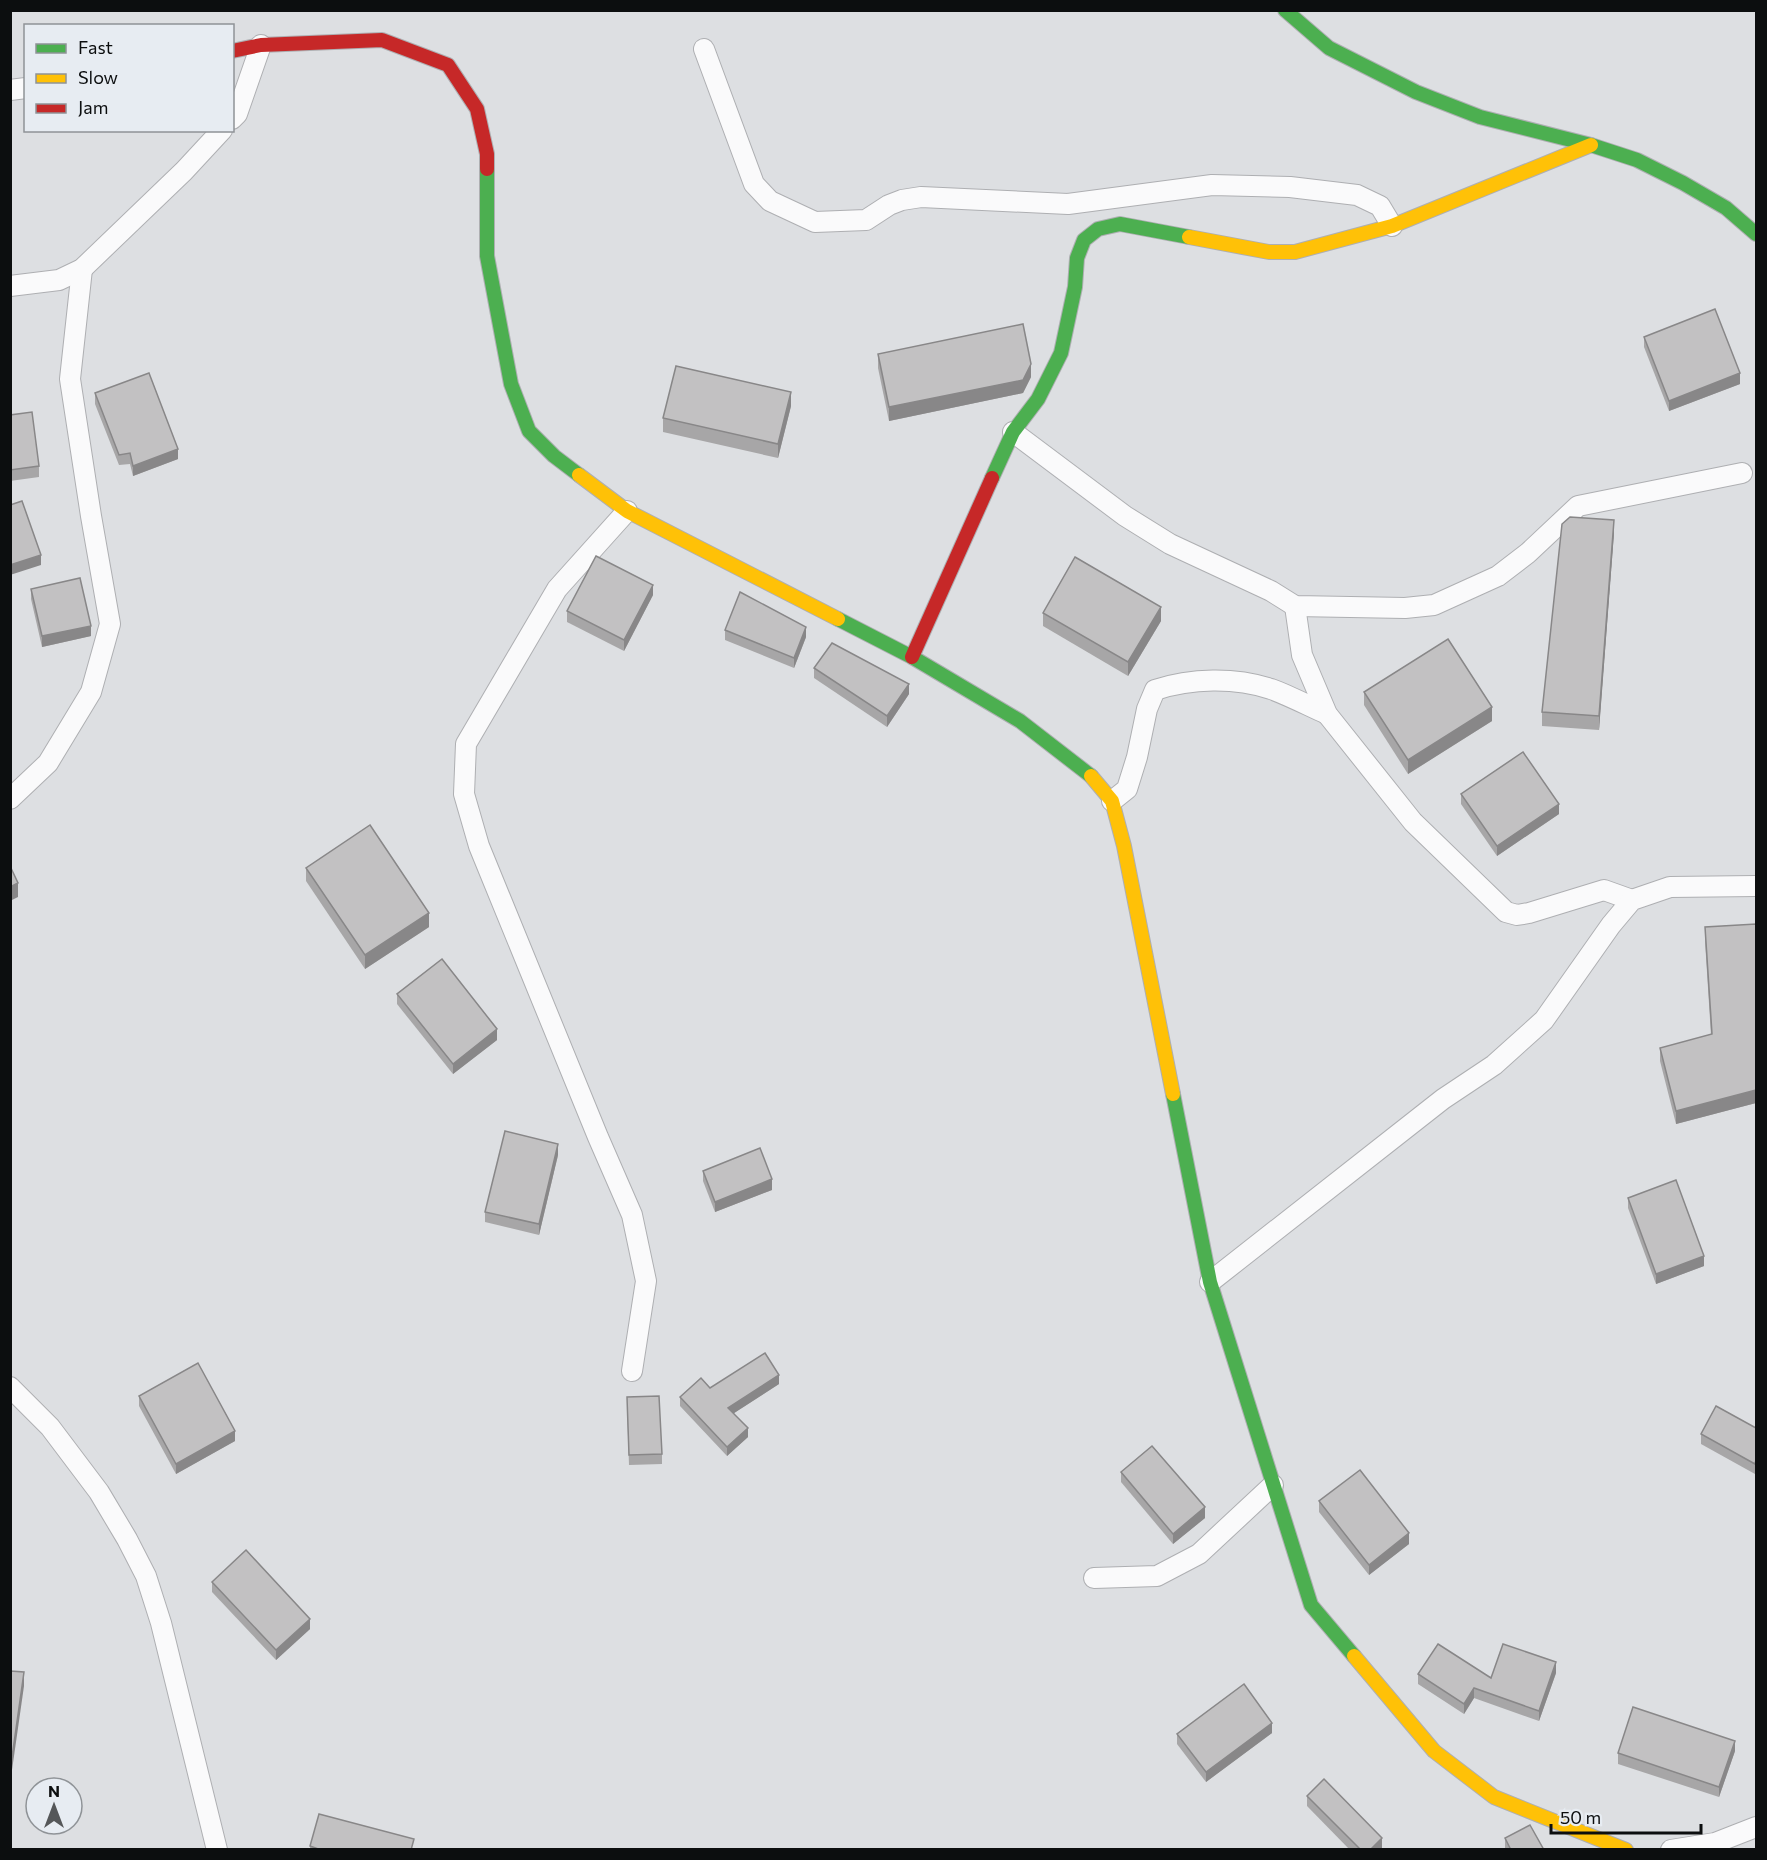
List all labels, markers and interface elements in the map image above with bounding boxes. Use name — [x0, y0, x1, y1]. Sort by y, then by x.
legend — [24, 24, 234, 132]
text: Fast — [78, 36, 113, 58]
text: Slow — [78, 66, 118, 88]
text: Jam — [78, 96, 108, 118]
north arrow — [24, 1776, 84, 1836]
text: N — [48, 1781, 60, 1800]
scale bar — [1551, 1797, 1701, 1835]
text: 50 m — [1560, 1806, 1601, 1828]

